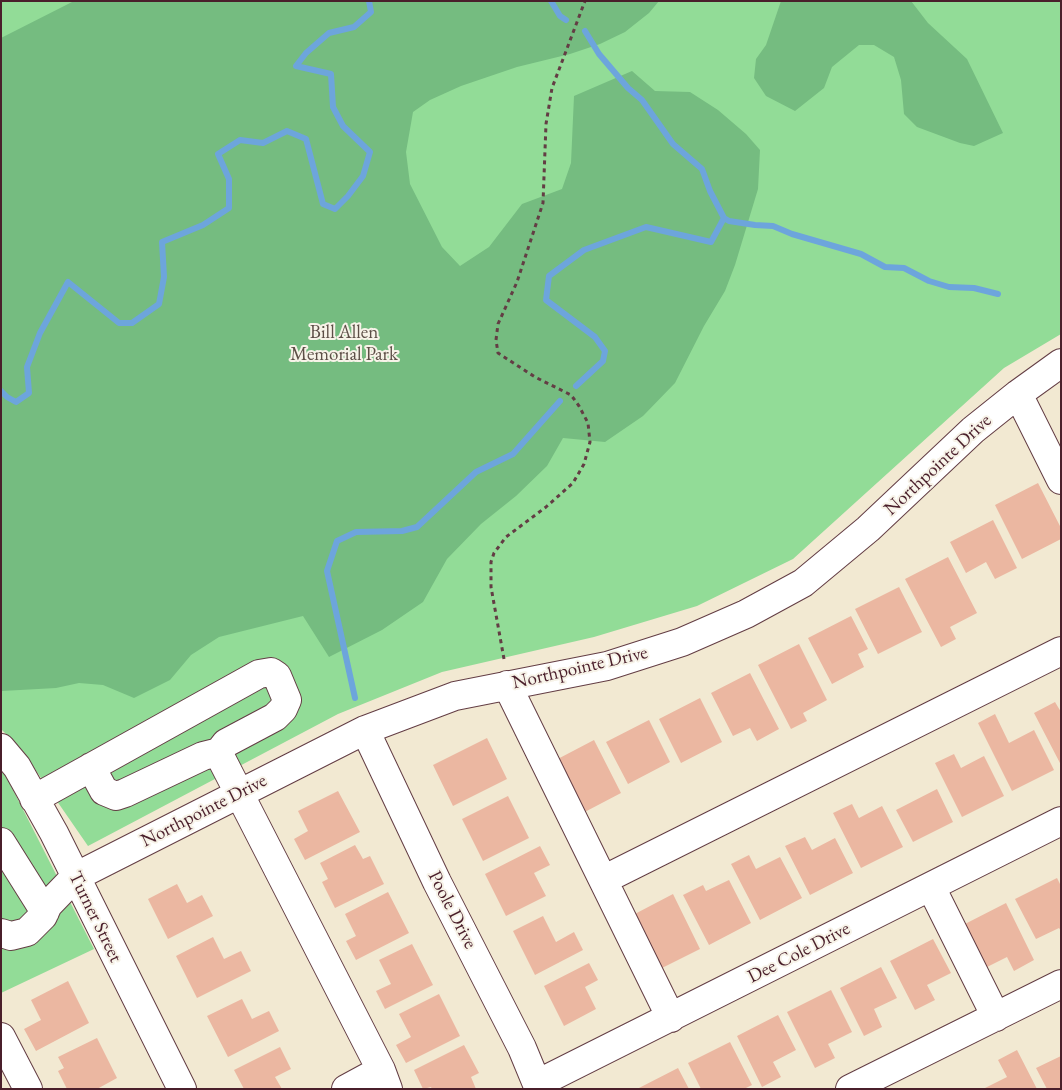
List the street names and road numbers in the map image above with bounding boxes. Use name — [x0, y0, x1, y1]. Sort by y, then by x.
street label: Northpointe Drive — [880, 410, 996, 520]
street label: Northpointe Drive — [510, 641, 650, 695]
street label: Northpointe Drive — [137, 769, 271, 853]
street label: Poole Drive — [423, 867, 481, 953]
street label: Turner Street — [63, 868, 127, 966]
street label: Dee Cole Drive — [744, 917, 854, 989]

